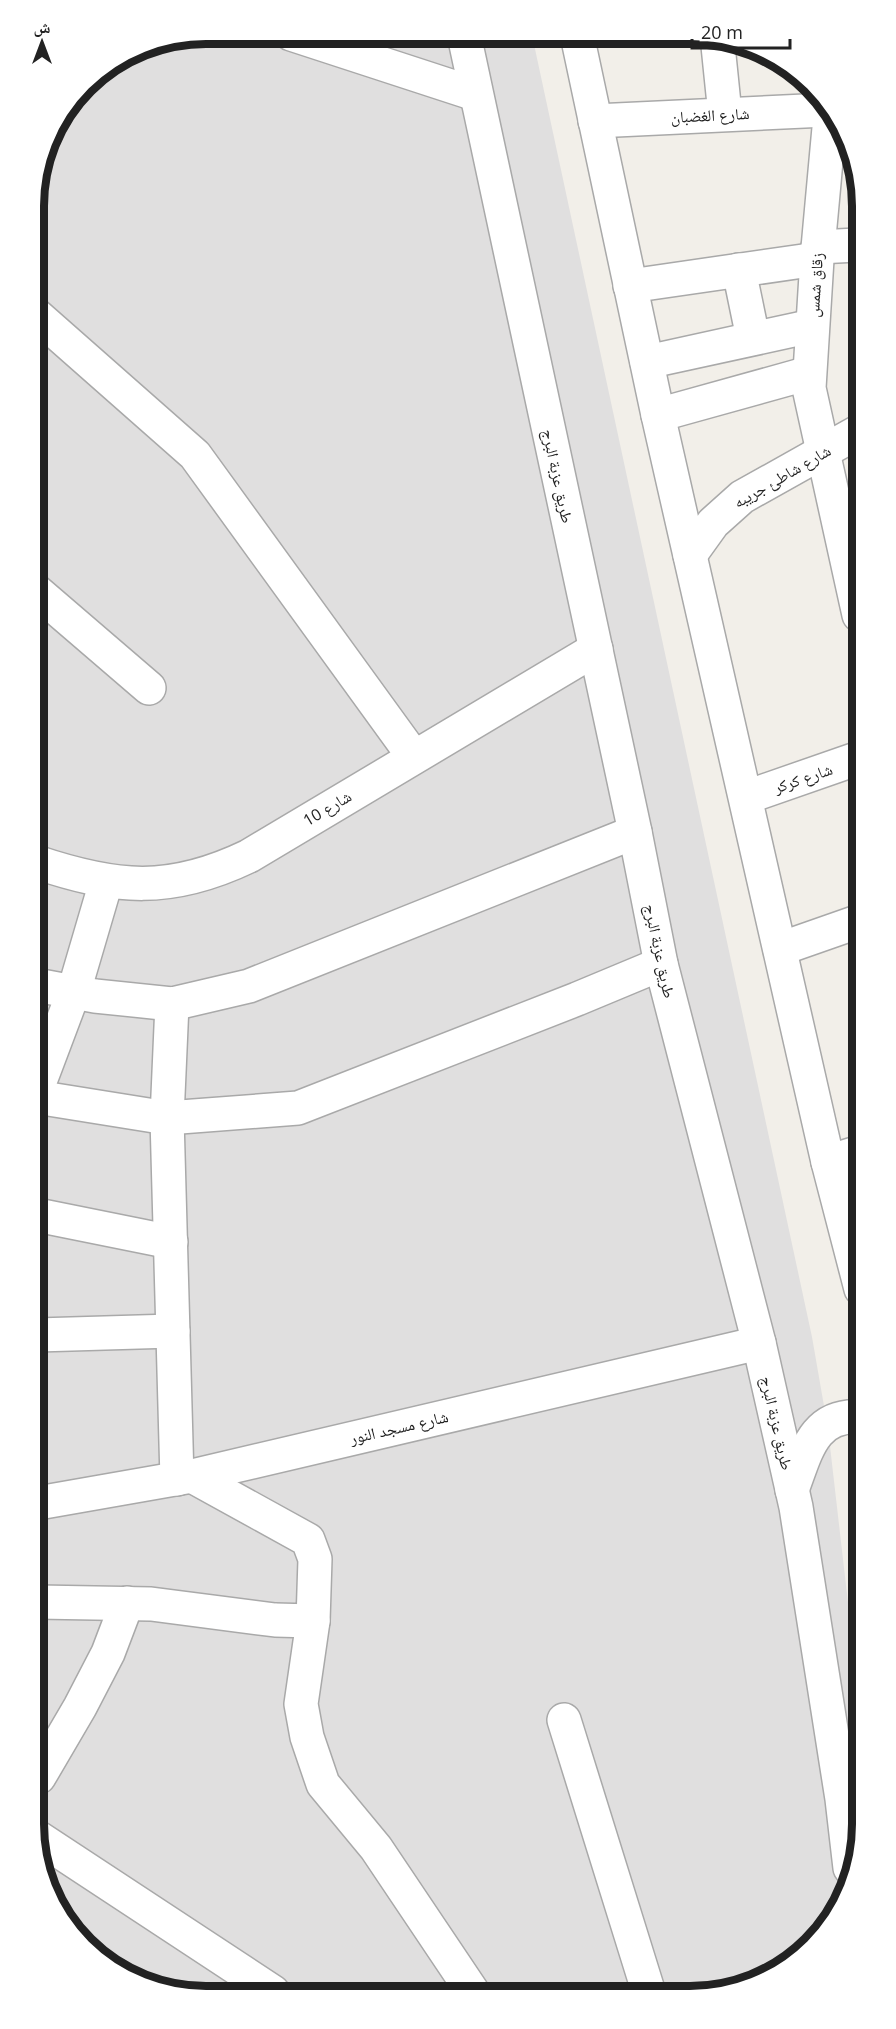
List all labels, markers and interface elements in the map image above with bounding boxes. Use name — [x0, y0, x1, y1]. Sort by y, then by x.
north arrow — [12, 12, 72, 72]
scale bar — [692, 12, 790, 50]
text: ش — [34, 16, 51, 38]
text: 20 m — [701, 20, 743, 44]
street label: شارع الغضبان — [670, 102, 750, 128]
street label: زقاق شمس — [802, 252, 828, 318]
street label: طريق عزبة البرج — [537, 427, 579, 525]
street label: شارع شاطئ جريبه — [729, 439, 835, 513]
street label: شارع كركر — [770, 758, 835, 799]
street label: شارع 10 — [299, 785, 355, 831]
street label: طريق عزبة البرج — [639, 902, 681, 1000]
street label: طريق عزبة البرج — [756, 1374, 798, 1472]
street label: شارع مسجد النور — [347, 1405, 450, 1449]

